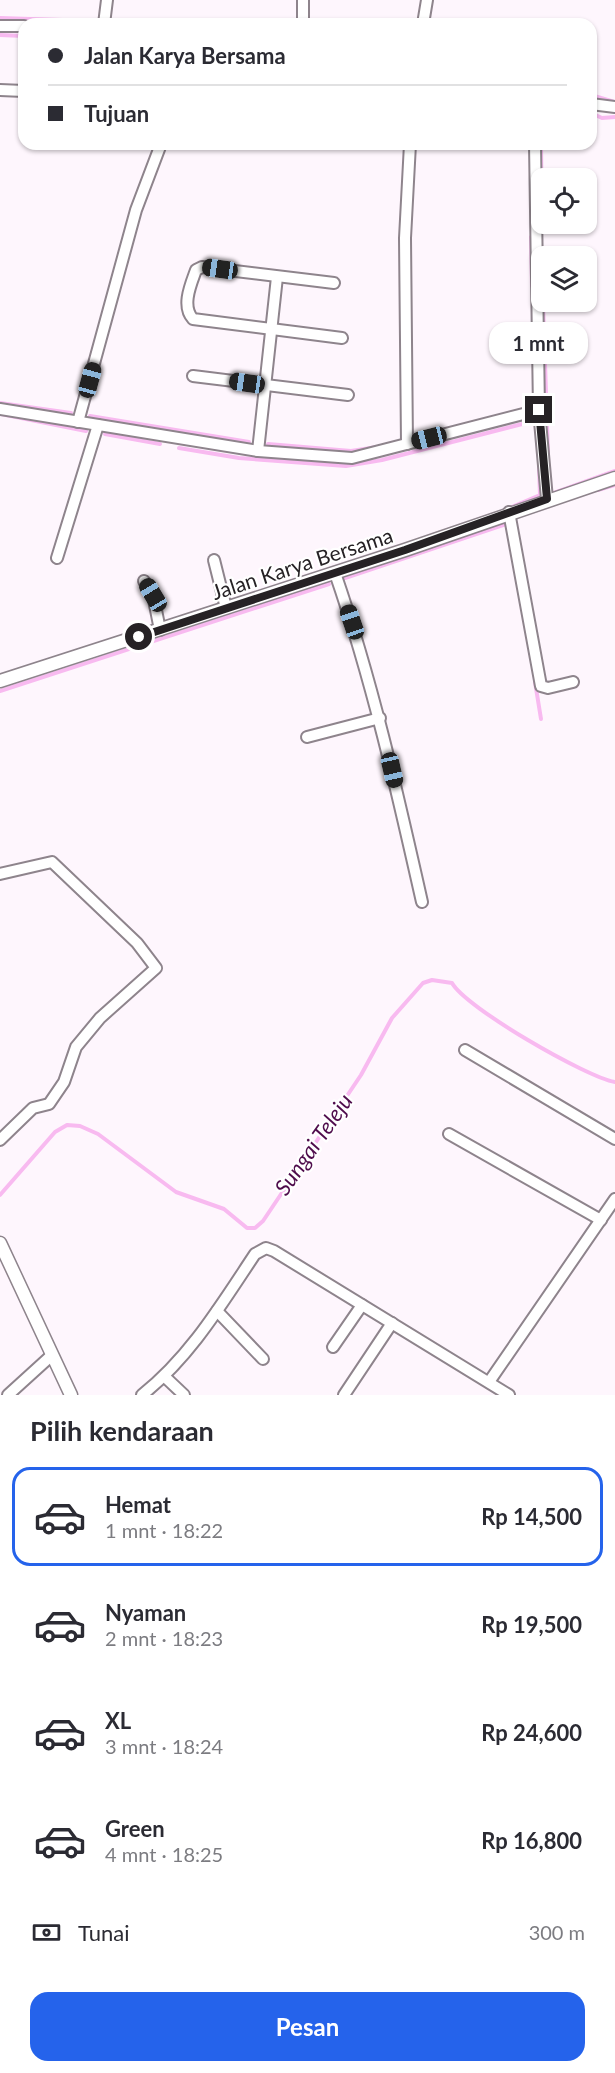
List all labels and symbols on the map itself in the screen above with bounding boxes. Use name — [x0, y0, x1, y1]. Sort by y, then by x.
car — [201, 258, 239, 280]
callout: 1 mnt — [490, 323, 588, 365]
car — [77, 360, 103, 400]
car — [228, 372, 266, 394]
route end — [525, 396, 552, 423]
car — [409, 425, 449, 451]
street label: Jalan Karya Bersama — [208, 522, 396, 604]
car — [136, 575, 170, 615]
car — [338, 602, 366, 642]
route start — [125, 623, 152, 650]
car — [379, 750, 405, 790]
water label: Sungai Teleju — [268, 1088, 358, 1200]

